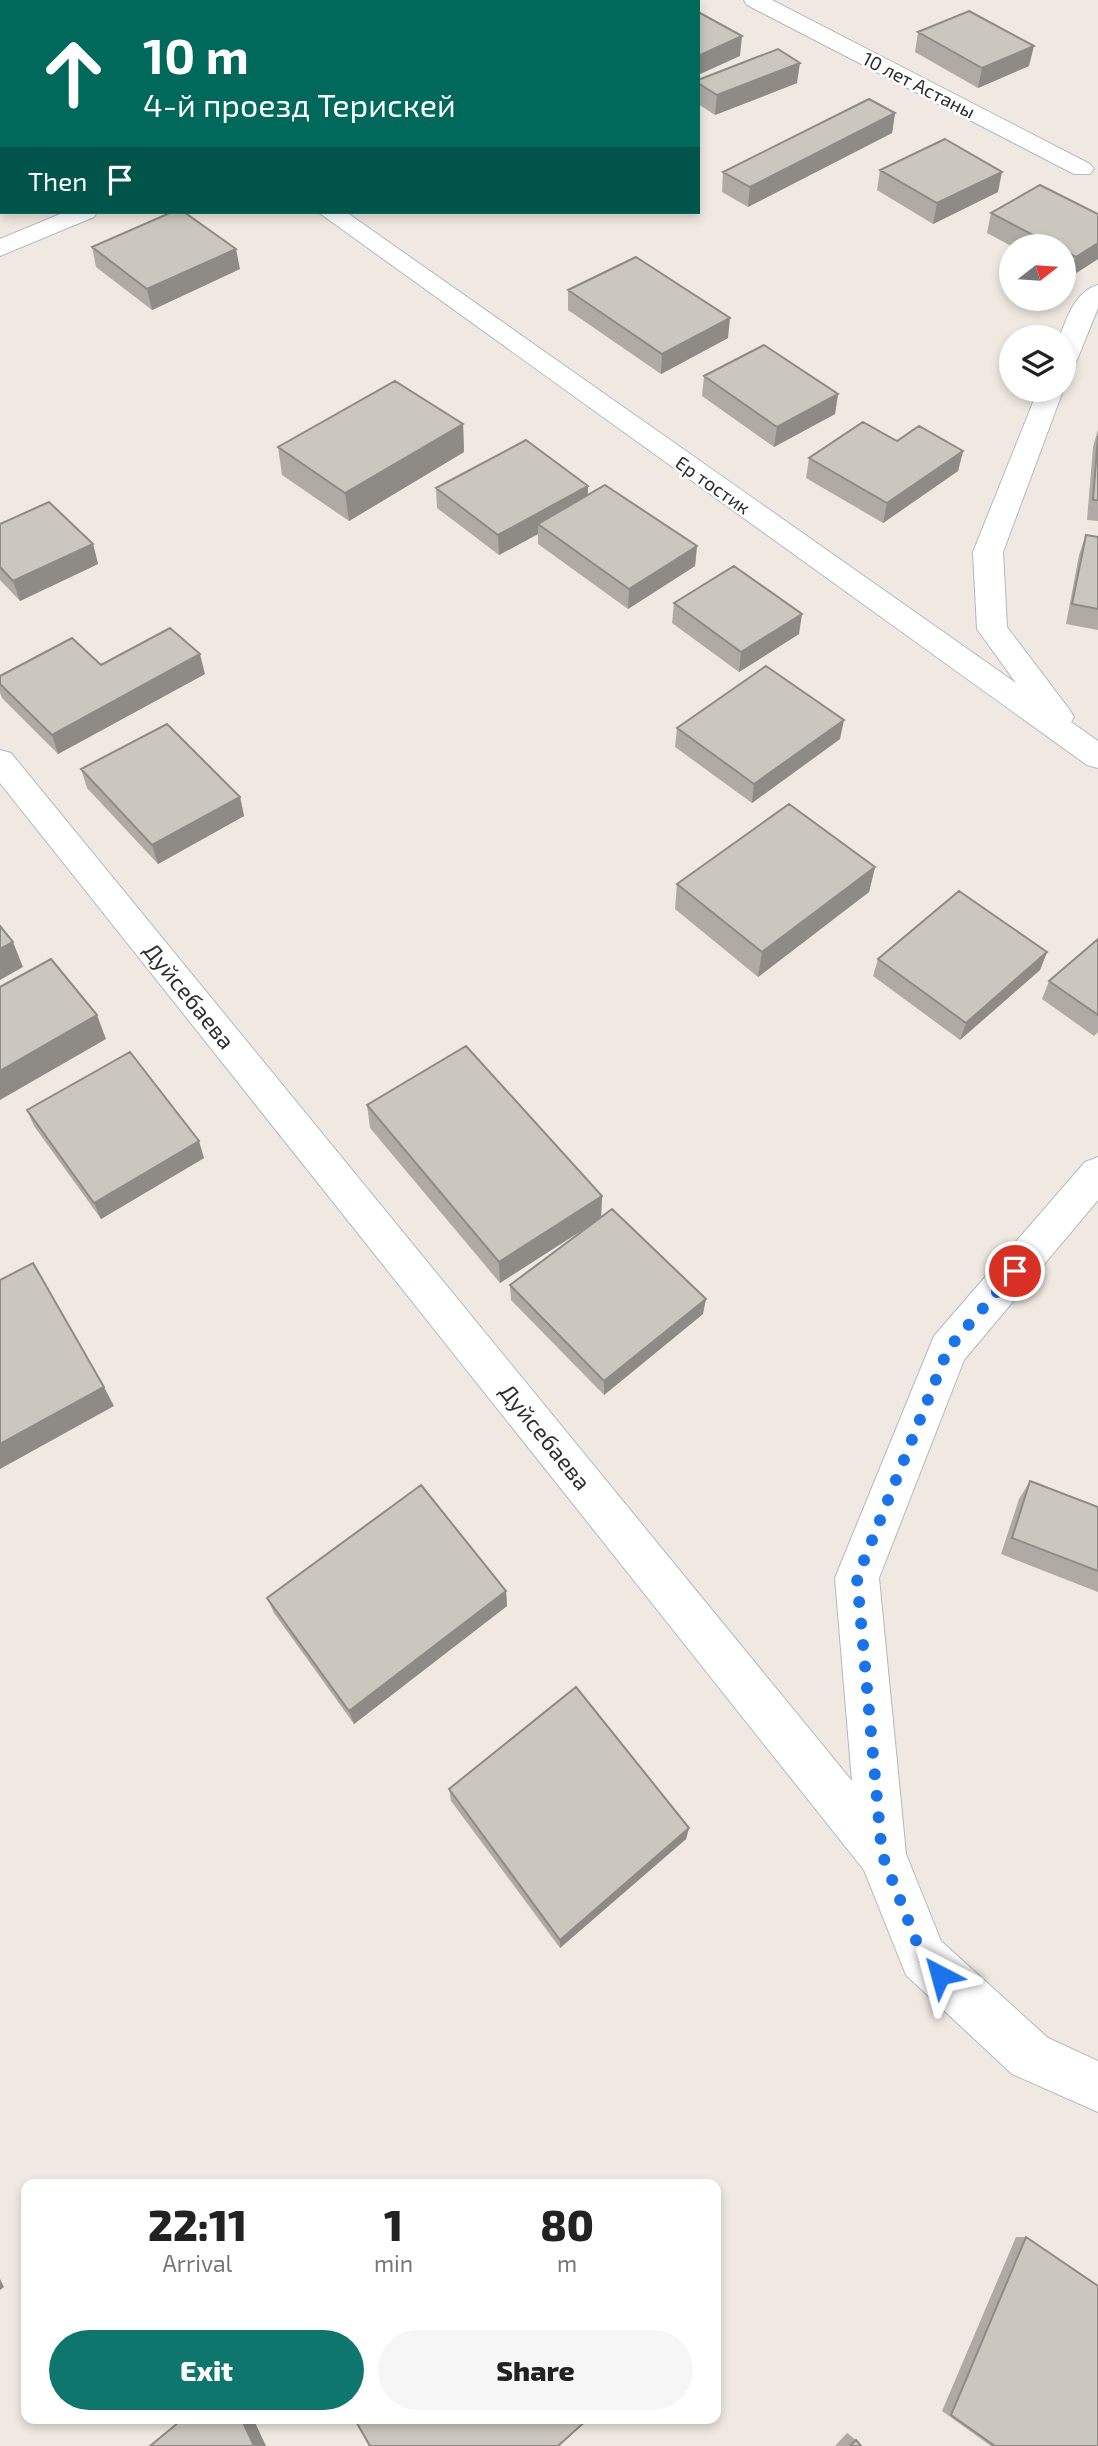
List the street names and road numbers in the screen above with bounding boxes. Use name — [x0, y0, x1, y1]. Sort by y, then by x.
street label: 10 лет Астаны — [859, 46, 979, 123]
street label: Ер тостик — [671, 451, 755, 519]
street label: Дуйсебаева — [138, 937, 241, 1055]
street label: Дуйсебаева — [494, 1378, 597, 1496]

